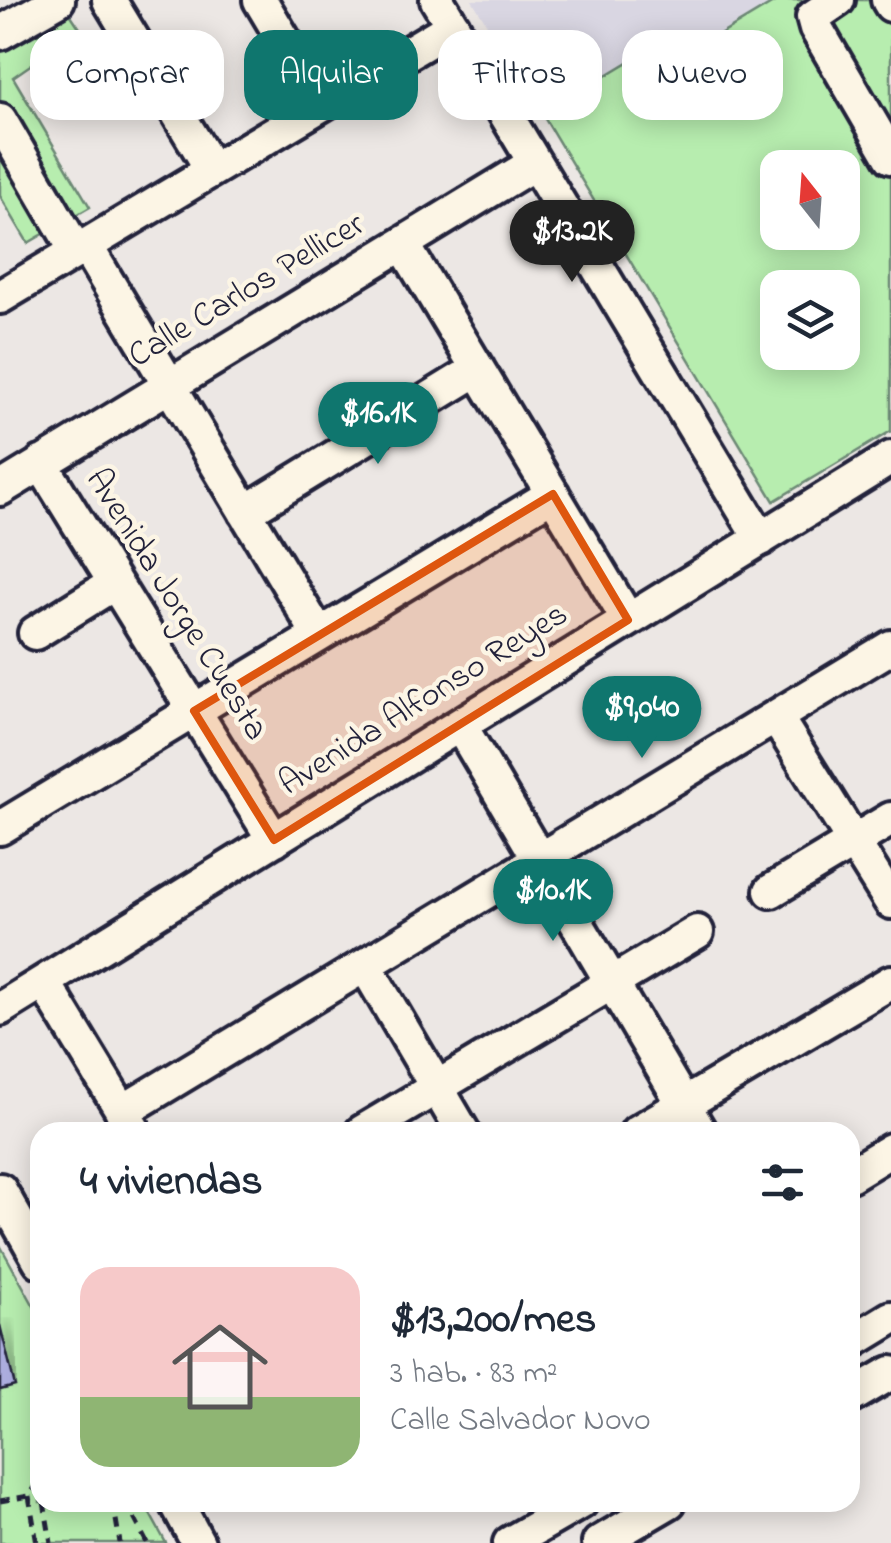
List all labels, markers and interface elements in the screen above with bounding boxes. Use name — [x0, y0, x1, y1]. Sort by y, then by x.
chip: Comprar — [30, 30, 224, 120]
chip: Alquilar — [244, 30, 418, 120]
chip: Filtros — [438, 30, 602, 120]
chip: Nuevo — [622, 30, 783, 120]
north arrow — [760, 150, 860, 250]
map controls — [760, 150, 860, 370]
street label: Calle Carlos Pellicer — [119, 200, 375, 382]
pin: $13.2K — [491, 200, 653, 285]
text: $13.2K — [532, 209, 612, 256]
button: layers — [760, 270, 860, 370]
pin: $16.1K — [297, 382, 459, 467]
text: $16.1K — [340, 391, 416, 438]
street label: Avenida Jorge Cuesta — [72, 459, 280, 751]
street label: Avenida Alfonso Reyes — [270, 590, 578, 810]
pin: $9,040 — [561, 676, 723, 761]
text: $9,040 — [604, 685, 680, 732]
pin: $10.1K — [472, 859, 634, 944]
text: $10.1K — [515, 868, 591, 915]
text: 4 viviendas — [80, 1152, 263, 1213]
icon: filters — [755, 1155, 810, 1210]
text: $13,200/mes — [390, 1290, 596, 1351]
icon: home — [160, 1307, 280, 1427]
text: 3 hab. · 83 m² — [390, 1351, 558, 1398]
text: Calle Salvador Novo — [390, 1398, 651, 1445]

